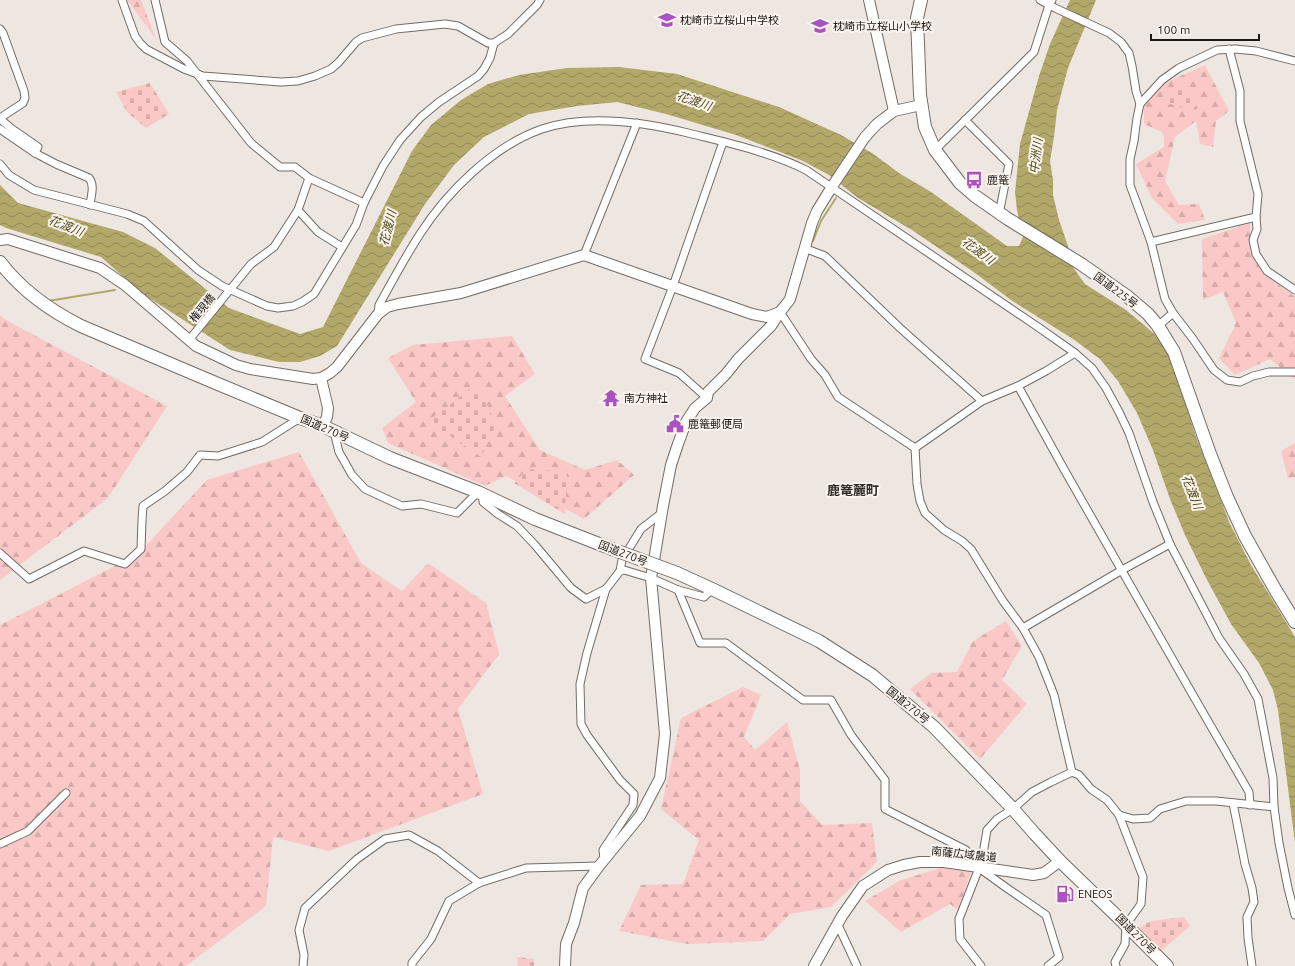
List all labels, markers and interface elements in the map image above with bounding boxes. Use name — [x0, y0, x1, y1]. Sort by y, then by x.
school or university icon: 枕崎市立桜山中学校 — [657, 10, 677, 30]
place label: 枕崎市立桜山中学校 — [680, 14, 779, 26]
school or university icon: 枕崎市立桜山小学校 — [810, 16, 830, 36]
scale bar — [1151, 16, 1259, 42]
place label: 枕崎市立桜山小学校 — [833, 20, 932, 32]
text: 100 m — [1157, 23, 1190, 36]
water label: 花渡川 — [675, 89, 715, 113]
water label: 中洲川 — [1027, 135, 1044, 175]
bus stop icon: 鹿篭 — [964, 170, 984, 190]
place label: 鹿篭 — [987, 174, 1009, 186]
water label: 花渡川 — [377, 207, 399, 247]
water label: 花渡川 — [47, 213, 87, 239]
water label: 花渡川 — [960, 235, 998, 268]
street label: 国道225号 — [1092, 270, 1140, 310]
street label: 権現橋 — [187, 292, 217, 324]
temple icon: 南方神社 — [601, 388, 621, 408]
place label: 南方神社 — [624, 392, 668, 404]
street label: 国道270号 — [299, 412, 351, 444]
public building icon: 鹿篭郵便局 — [665, 414, 685, 434]
place label: 鹿篭郵便局 — [688, 418, 743, 430]
water label: 花渡川 — [1180, 473, 1206, 513]
district label: 鹿篭麓町 — [827, 483, 879, 497]
street label: 国道270号 — [597, 538, 649, 568]
street label: 国道270号 — [884, 684, 932, 726]
street label: 南薩広域農道 — [931, 845, 997, 863]
fuel station icon: ENEOS — [1055, 884, 1075, 904]
place label: ENEOS — [1078, 888, 1113, 900]
street label: 国道270号 — [1114, 912, 1158, 956]

